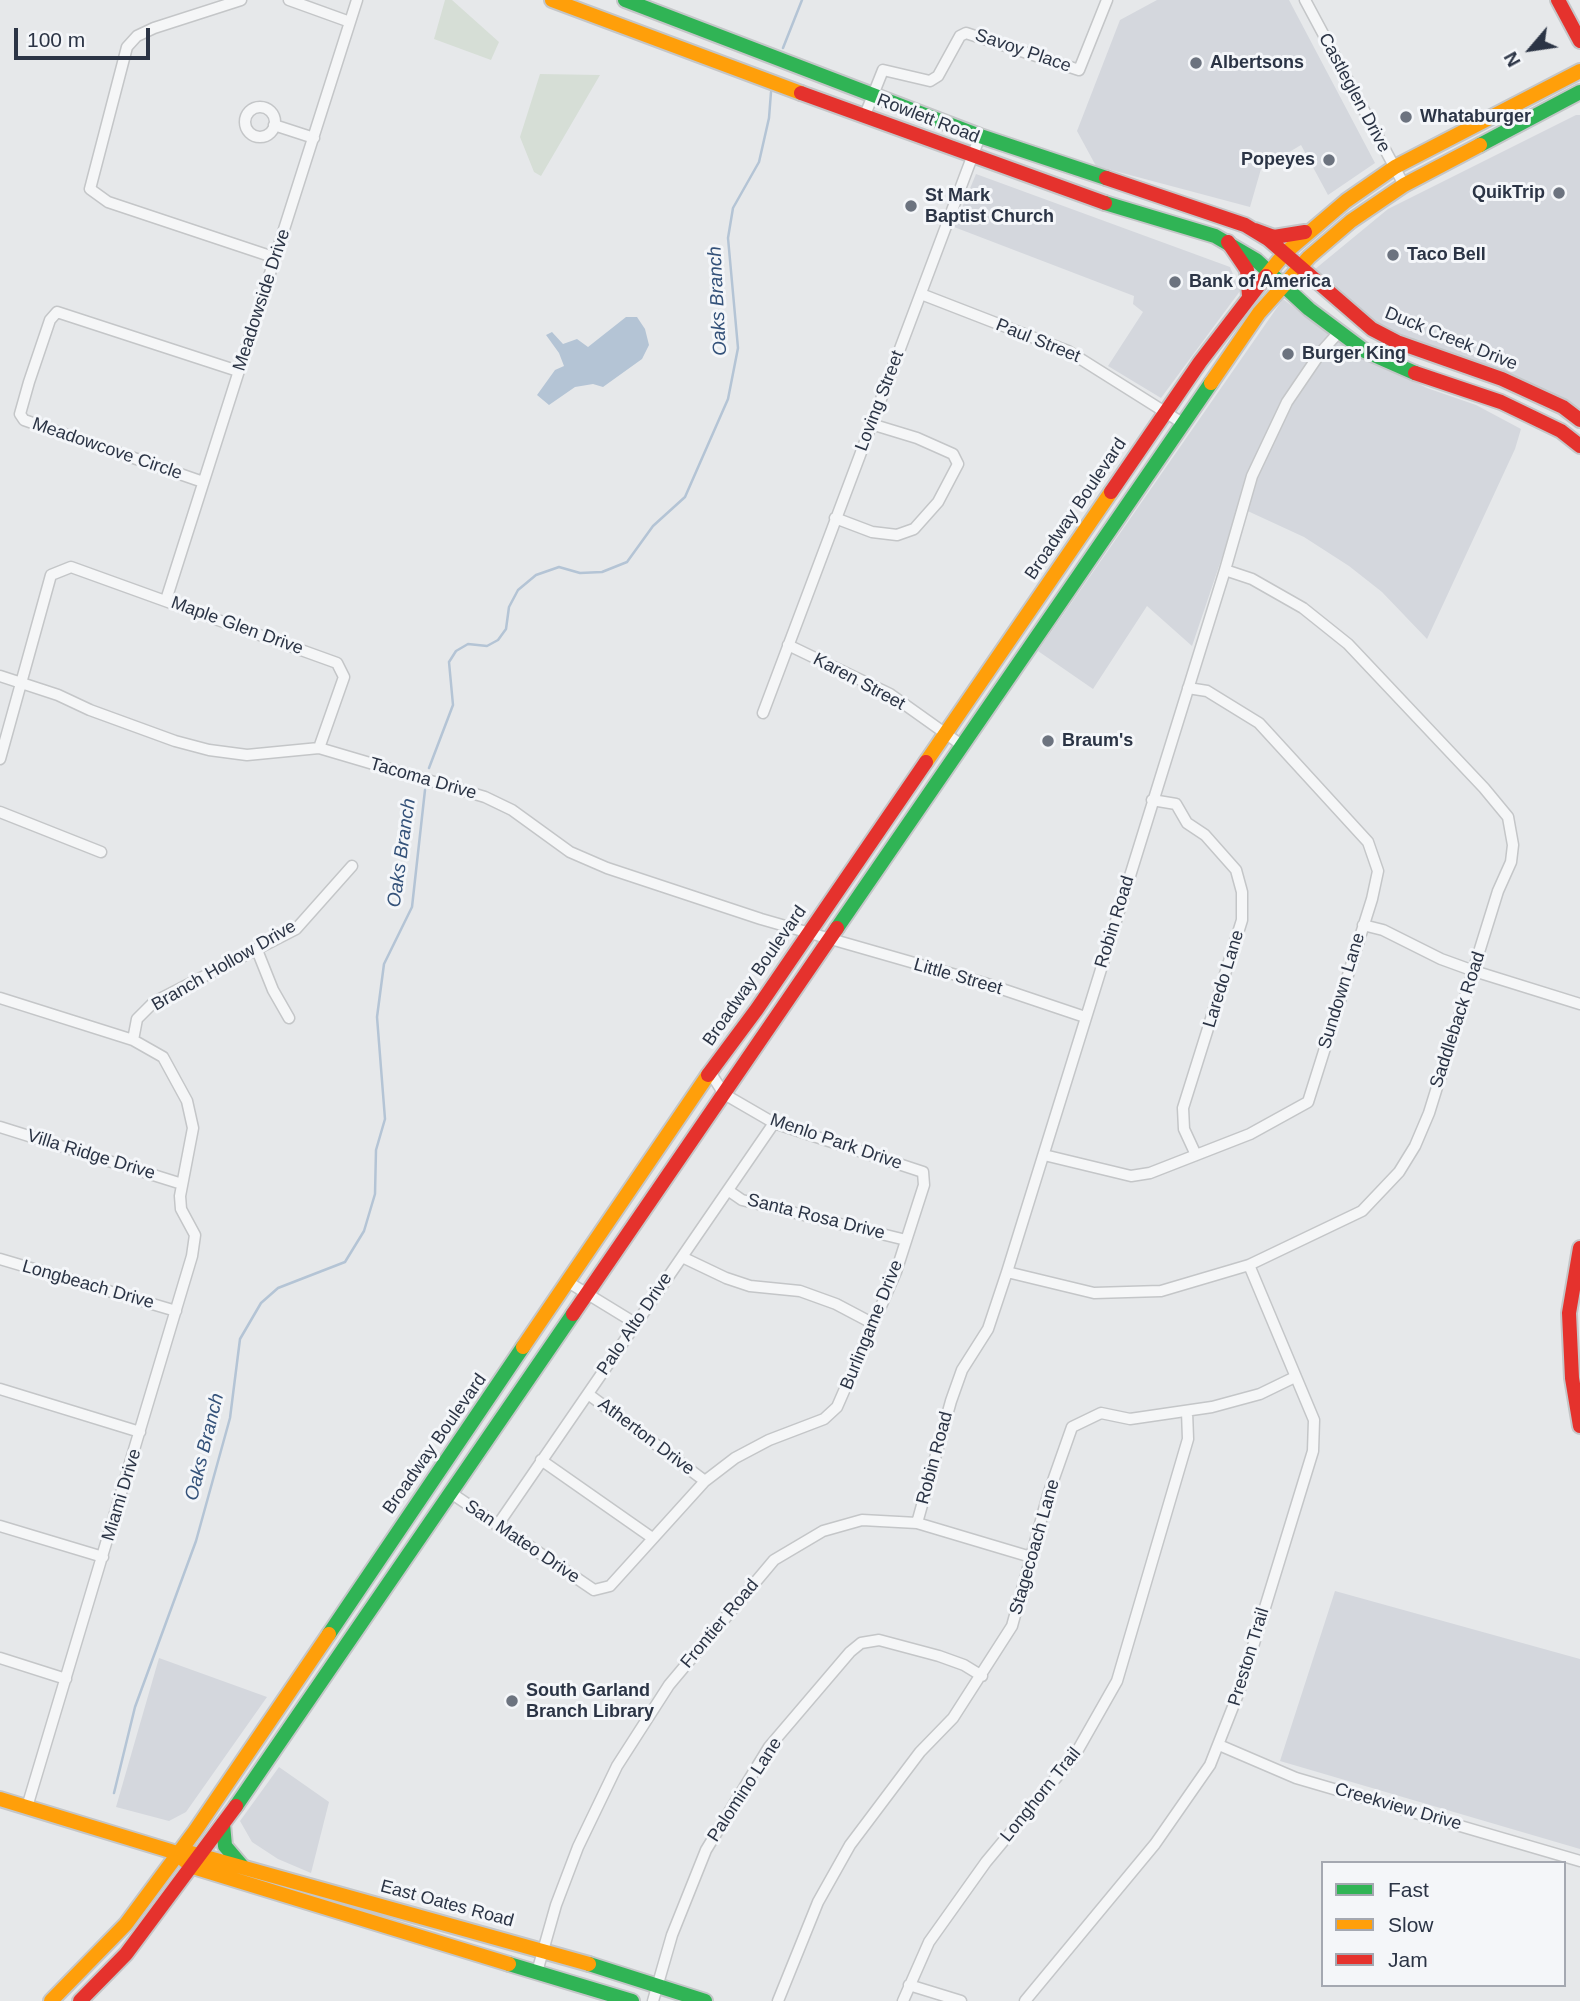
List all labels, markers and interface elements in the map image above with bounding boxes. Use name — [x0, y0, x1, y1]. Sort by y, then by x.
scale bar — [18, 14, 154, 58]
north arrow — [1496, 14, 1566, 84]
street label: Savoy Place — [972, 25, 1074, 77]
text: 100 m — [27, 28, 85, 51]
street label: Castleglen Drive — [1313, 30, 1395, 156]
text: N — [1500, 48, 1525, 71]
place label: Albertsons — [1210, 52, 1304, 74]
marker: Albertsons — [1188, 55, 1204, 71]
street label: Rowlett Road — [874, 90, 982, 148]
place label: Whataburger — [1420, 106, 1531, 128]
marker: Whataburger — [1398, 109, 1414, 125]
place label: Popeyes — [1241, 149, 1315, 171]
marker: Popeyes — [1321, 152, 1337, 168]
place label: QuikTrip — [1472, 182, 1545, 204]
place label: St Mark Baptist Church — [925, 185, 1054, 228]
marker: QuikTrip — [1551, 185, 1567, 201]
marker: St Mark Baptist Church — [903, 198, 919, 214]
street label: Meadowside Drive — [229, 226, 295, 374]
place label: Taco Bell — [1407, 244, 1486, 266]
water label: Oaks Branch — [704, 246, 732, 356]
marker: Taco Bell — [1385, 247, 1401, 263]
place label: Bank of America — [1189, 271, 1331, 293]
marker: Bank of America — [1167, 274, 1183, 290]
street label: Duck Creek Drive — [1382, 303, 1520, 375]
street label: Paul Street — [993, 314, 1083, 368]
place label: Burger King — [1302, 343, 1406, 365]
marker: Burger King — [1280, 346, 1296, 362]
street label: Loving Street — [851, 348, 909, 454]
street label: Meadowcove Circle — [29, 413, 185, 485]
street label: Broadway Boulevard — [1021, 434, 1131, 584]
street label: Maple Glen Drive — [168, 592, 306, 660]
street label: Karen Street — [809, 649, 909, 715]
place label: Braum's — [1062, 730, 1133, 752]
marker: Braum's — [1040, 733, 1056, 749]
street label: Tacoma Drive — [367, 753, 479, 805]
water label: Oaks Branch — [383, 797, 421, 909]
street label: Robin Road — [1091, 873, 1139, 971]
street label: Broadway Boulevard — [699, 902, 811, 1050]
street label: Branch Hollow Drive — [148, 916, 300, 1016]
street label: Laredo Lane — [1199, 928, 1249, 1030]
street label: Sundown Lane — [1314, 930, 1370, 1052]
street label: Saddleback Road — [1426, 949, 1490, 1091]
street label: Little Street — [911, 954, 1005, 1000]
street label: Menlo Park Drive — [767, 1109, 905, 1175]
street label: Villa Ridge Drive — [24, 1125, 158, 1185]
street label: Santa Rosa Drive — [745, 1189, 887, 1245]
street label: Longbeach Drive — [20, 1256, 156, 1314]
street label: Burlingame Drive — [836, 1257, 908, 1393]
street label: Palo Alto Drive — [593, 1269, 677, 1379]
street label: Broadway Boulevard — [379, 1370, 491, 1518]
water label: Oaks Branch — [181, 1391, 229, 1503]
street label: Atherton Drive — [594, 1394, 698, 1480]
street label: Robin Road — [912, 1409, 958, 1507]
street label: Miami Drive — [98, 1446, 146, 1544]
street label: Stagecoach Lane — [1005, 1477, 1065, 1617]
street label: San Mateo Drive — [460, 1496, 584, 1588]
street label: Frontier Road — [676, 1575, 764, 1673]
street label: Preston Trail — [1224, 1605, 1274, 1709]
place label: South Garland Branch Library — [526, 1680, 654, 1722]
marker: South Garland Branch Library — [504, 1693, 520, 1709]
street label: Palomino Lane — [703, 1734, 787, 1846]
street label: Longhorn Trail — [996, 1743, 1086, 1847]
street label: Creekview Drive — [1332, 1779, 1464, 1835]
legend — [1321, 1861, 1566, 1987]
street label: East Oates Road — [378, 1876, 516, 1932]
text: Fast — [1388, 1878, 1429, 1901]
text: Slow — [1388, 1913, 1434, 1936]
text: Jam — [1388, 1948, 1428, 1971]

